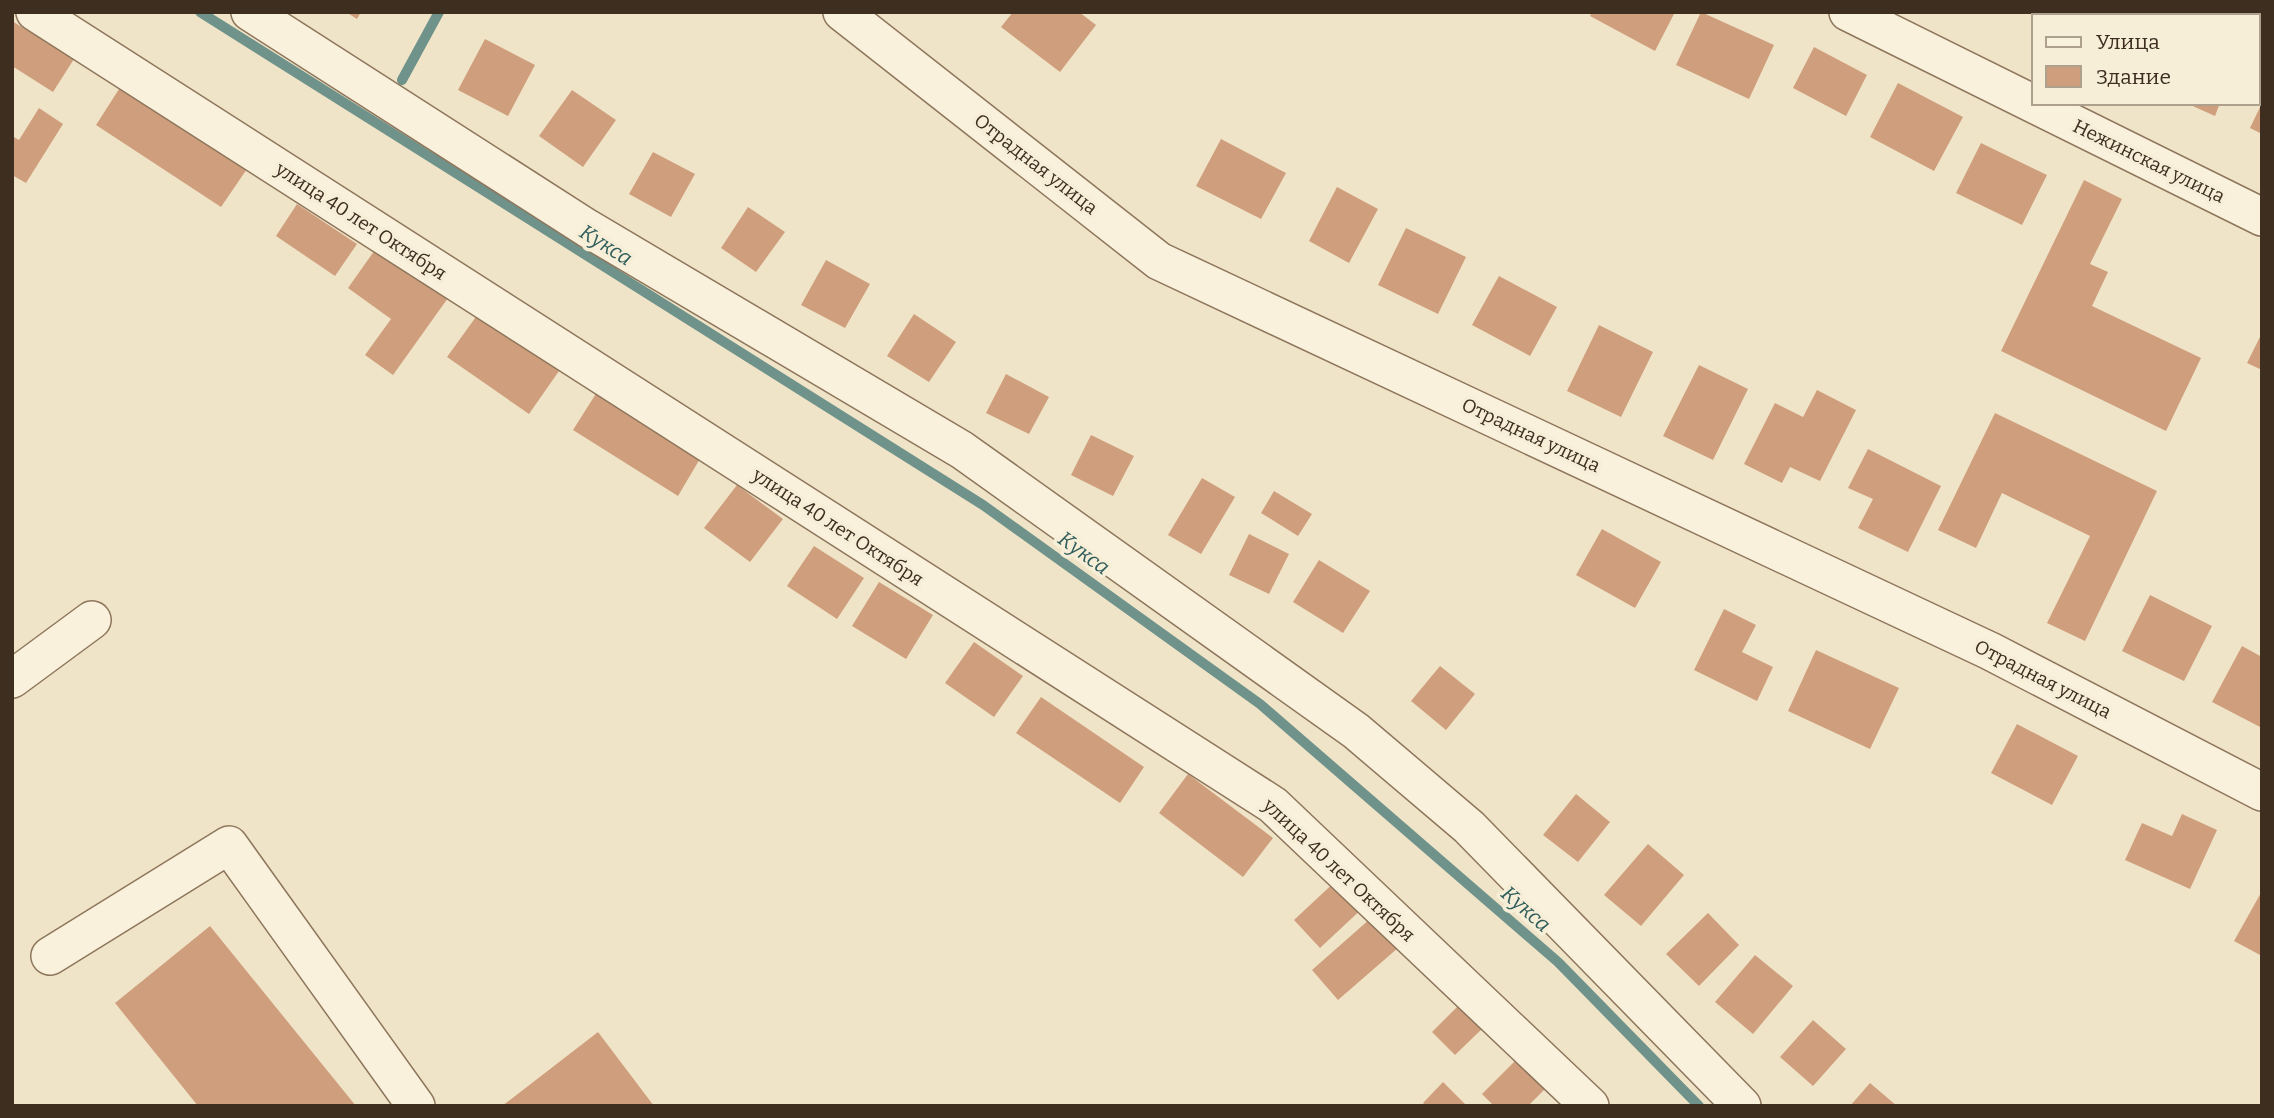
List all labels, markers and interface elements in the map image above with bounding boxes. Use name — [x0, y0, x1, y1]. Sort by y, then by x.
legend — [2032, 14, 2260, 105]
text: Улица — [2096, 29, 2160, 55]
text: Здание — [2096, 64, 2171, 90]
street label: Отрадная улица — [970, 109, 1103, 220]
street label: Нежинская улица — [2069, 114, 2229, 208]
street label: улица 40 лет Октября — [270, 157, 451, 285]
water label: Кукса — [575, 219, 637, 271]
street label: Отрадная улица — [1458, 393, 1604, 477]
street label: улица 40 лет Октября — [747, 463, 928, 591]
water label: Кукса — [1053, 526, 1115, 580]
street label: Отрадная улица — [1971, 635, 2116, 724]
street label: улица 40 лет Октября — [1258, 793, 1420, 946]
water label: Кукса — [1496, 880, 1556, 938]

